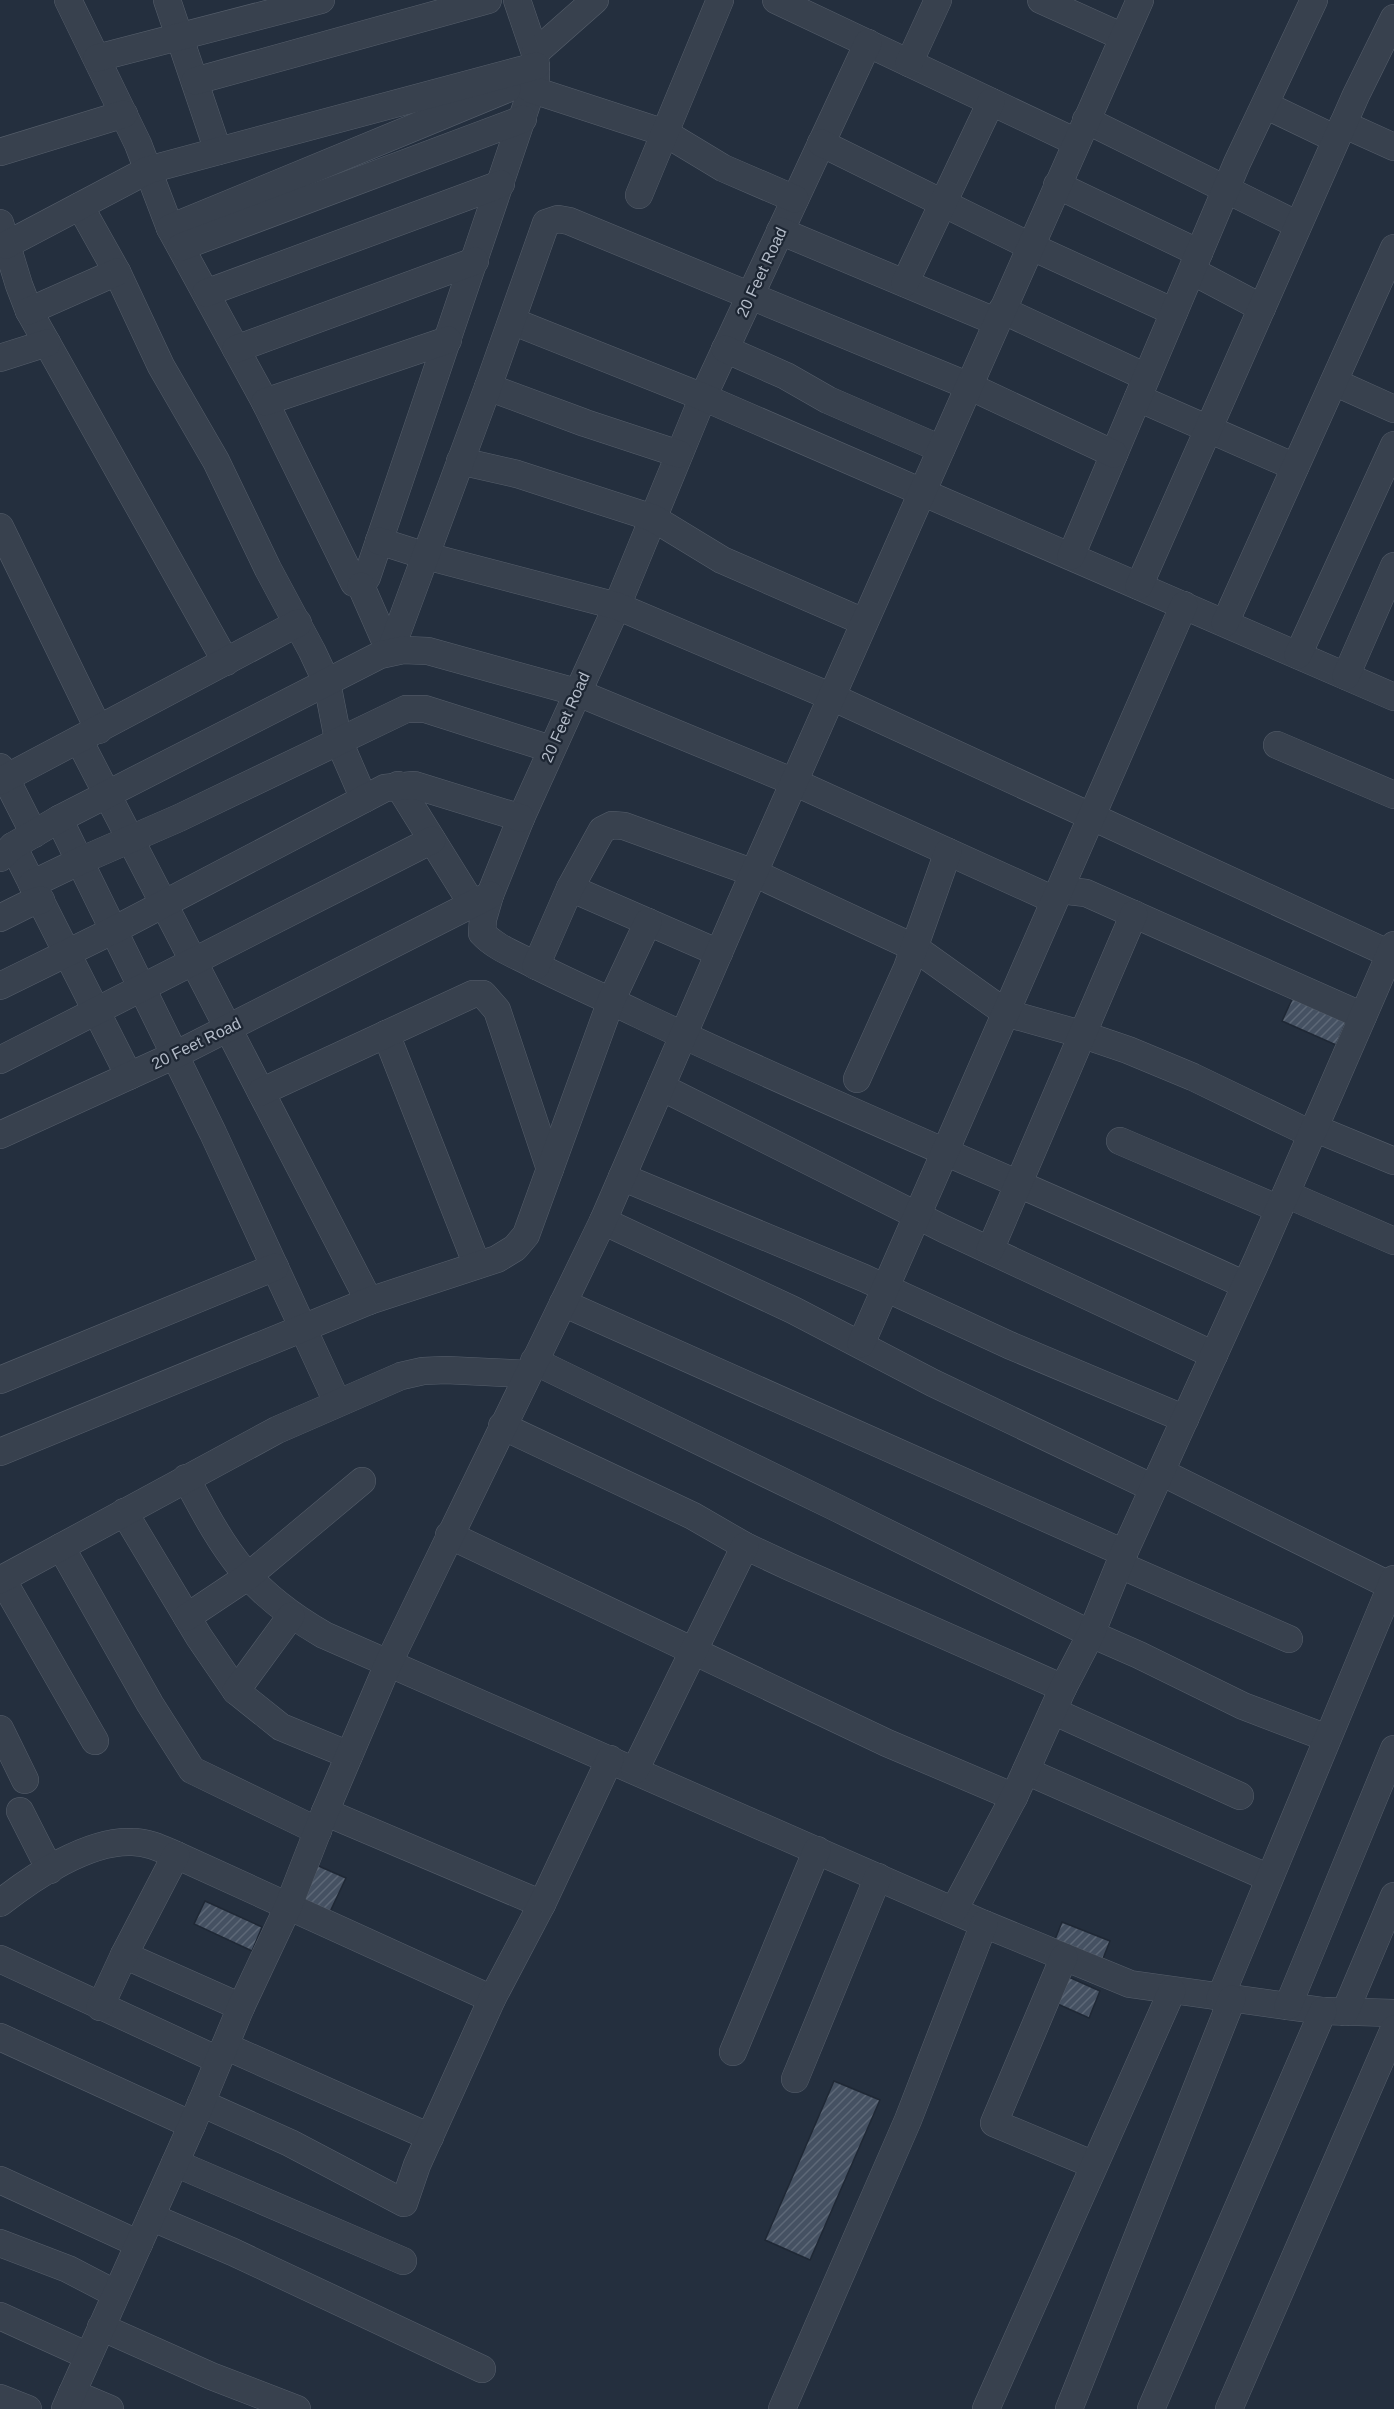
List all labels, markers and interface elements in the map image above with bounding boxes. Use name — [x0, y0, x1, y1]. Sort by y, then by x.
street label: 20 Feet Road — [733, 225, 790, 320]
street label: 20 Feet Road — [538, 669, 593, 765]
street label: 20 Feet Road — [149, 1015, 244, 1072]

